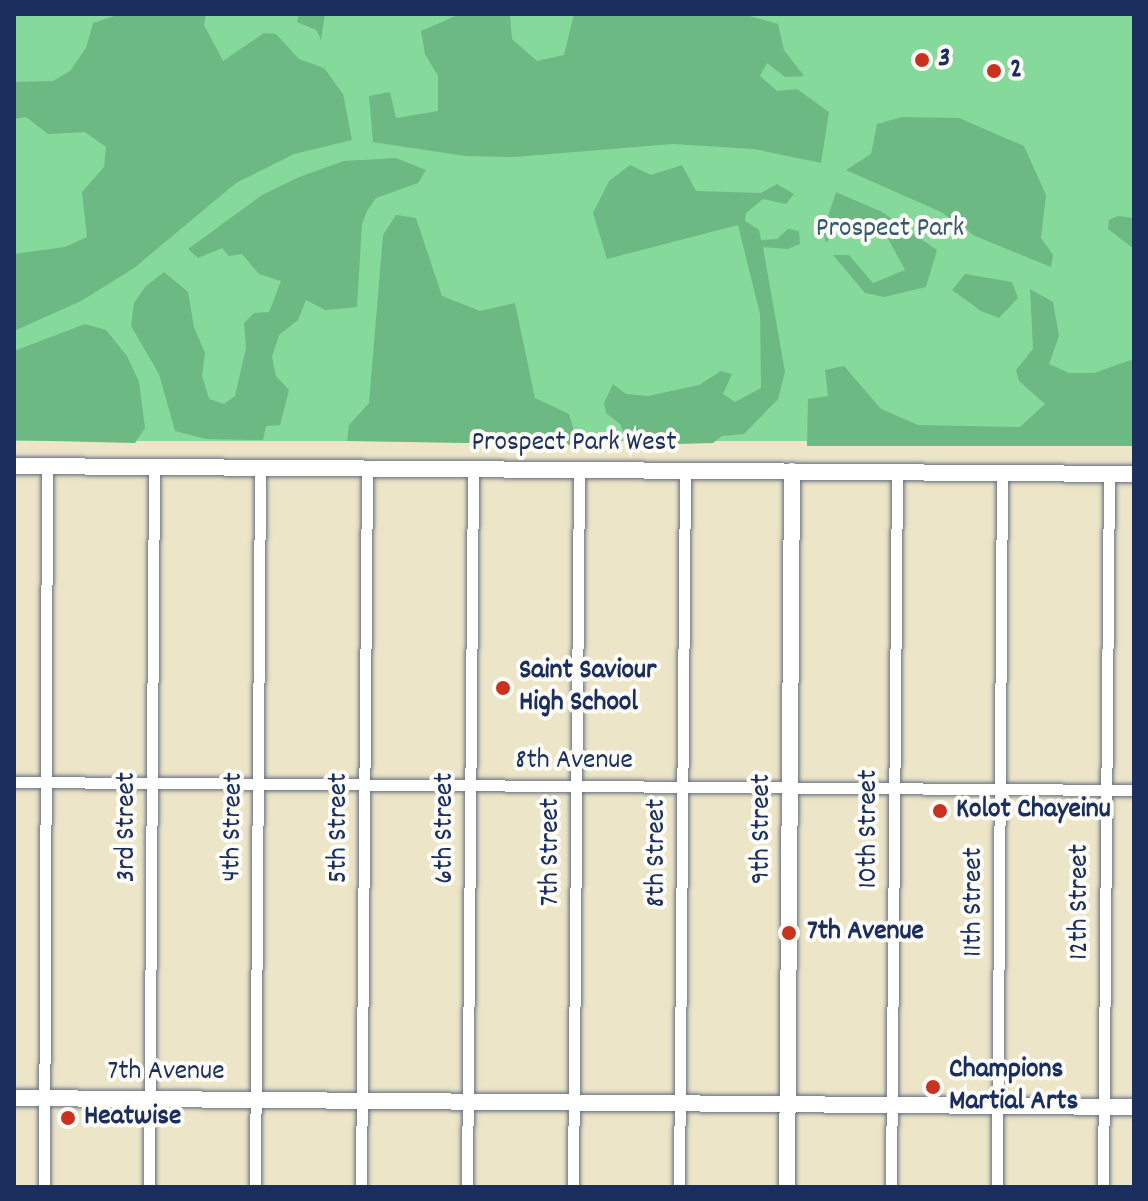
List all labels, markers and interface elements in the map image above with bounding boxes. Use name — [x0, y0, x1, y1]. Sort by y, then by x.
place label: 3 — [938, 43, 950, 77]
marker: 3 — [913, 51, 931, 69]
place label: 2 — [1010, 54, 1022, 88]
marker: 2 — [985, 62, 1003, 80]
park label: Prospect Park — [816, 213, 964, 247]
street label: Prospect Park West — [471, 427, 677, 461]
place label: Saint Saviour High School — [519, 655, 656, 721]
marker: Saint Saviour High School — [494, 679, 512, 697]
street label: 8th Avenue — [515, 745, 633, 779]
street label: 10th Street — [853, 770, 887, 888]
street label: 3rd Street — [111, 772, 145, 882]
street label: 4th Street — [216, 772, 252, 882]
street label: 6th Street — [429, 772, 463, 884]
street label: 5th Street — [323, 773, 357, 883]
street label: 9th Street — [746, 774, 780, 884]
place label: Kolot Chayeinu — [956, 794, 1111, 828]
street label: 7th Street — [535, 798, 569, 906]
street label: 8th Street — [641, 799, 675, 907]
marker: Kolot Chayeinu — [931, 802, 949, 820]
street label: 12th Street — [1064, 844, 1098, 960]
street label: 11th Street — [958, 847, 992, 957]
place label: 7th Avenue — [807, 916, 924, 950]
marker: 7th Avenue — [778, 922, 800, 944]
place label: Champions Martial Arts — [949, 1054, 1078, 1120]
street label: 7th Avenue — [108, 1056, 224, 1090]
marker: Champions Martial Arts — [924, 1078, 942, 1096]
place label: Heatwise — [84, 1101, 181, 1135]
marker: Heatwise — [59, 1109, 77, 1127]

